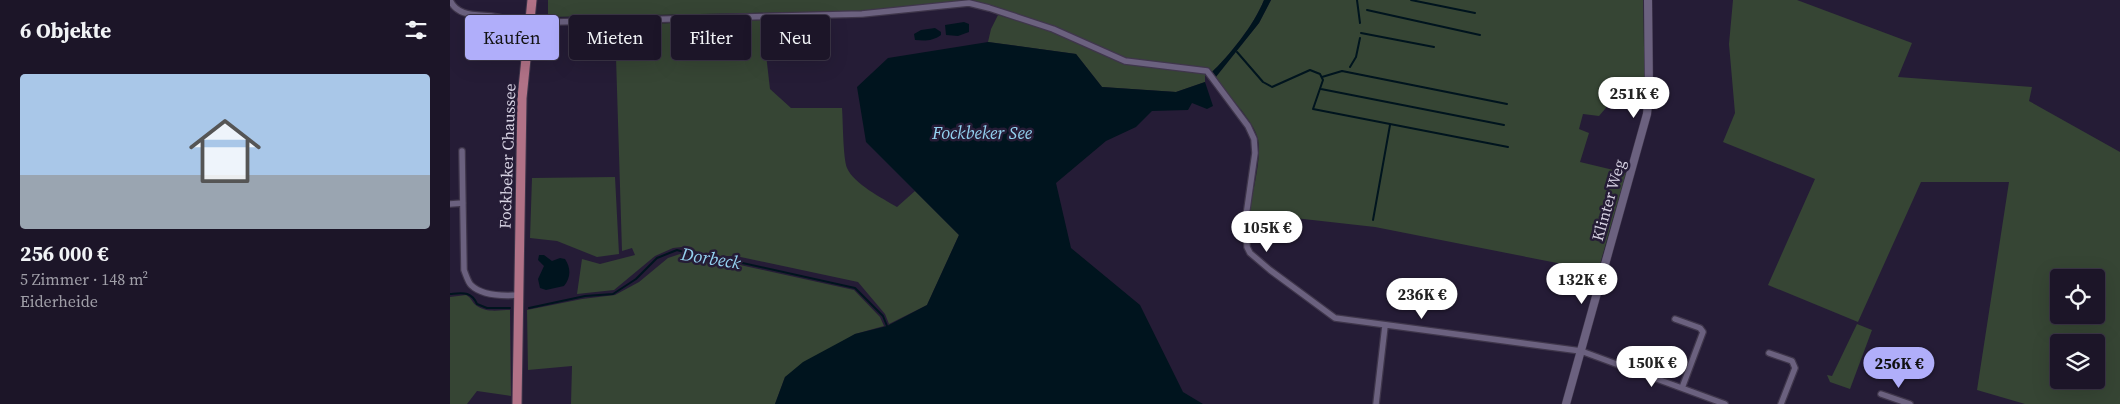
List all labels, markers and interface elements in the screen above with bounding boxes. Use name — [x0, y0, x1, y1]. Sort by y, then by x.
chip: Kaufen — [465, 15, 559, 60]
chip: Mieten — [569, 15, 661, 60]
chip: Filter — [671, 15, 751, 60]
chip: Neu — [761, 15, 830, 60]
text: 6 Objekte — [20, 16, 111, 45]
icon: filters — [402, 16, 430, 44]
pin: 251K € — [1593, 76, 1675, 119]
text: 251K € — [1609, 82, 1659, 104]
street label: Fockbeker Chaussee — [493, 83, 521, 229]
icon: home — [180, 106, 270, 196]
water label: Fockbeker See — [931, 120, 1033, 145]
street label: Klinter Weg — [1586, 157, 1630, 243]
pin: 105K € — [1226, 210, 1308, 253]
text: 105K € — [1242, 216, 1292, 238]
text: 256 000 € — [20, 239, 109, 268]
water label: Dorbeck — [678, 241, 743, 275]
pin: 132K € — [1541, 262, 1623, 305]
text: 5 Zimmer · 148 m² — [20, 268, 148, 290]
text: 132K € — [1557, 268, 1607, 290]
map controls — [2050, 269, 2105, 389]
button: locate — [2050, 269, 2105, 324]
pin: 236K € — [1381, 278, 1463, 320]
text: 236K € — [1397, 283, 1447, 305]
text: Eiderheide — [20, 290, 98, 312]
button: layers — [2050, 334, 2105, 389]
pin: 150K € — [1611, 346, 1693, 388]
pin: 256K € — [1858, 346, 1940, 389]
text: 150K € — [1627, 351, 1677, 373]
text: 256K € — [1874, 352, 1924, 374]

